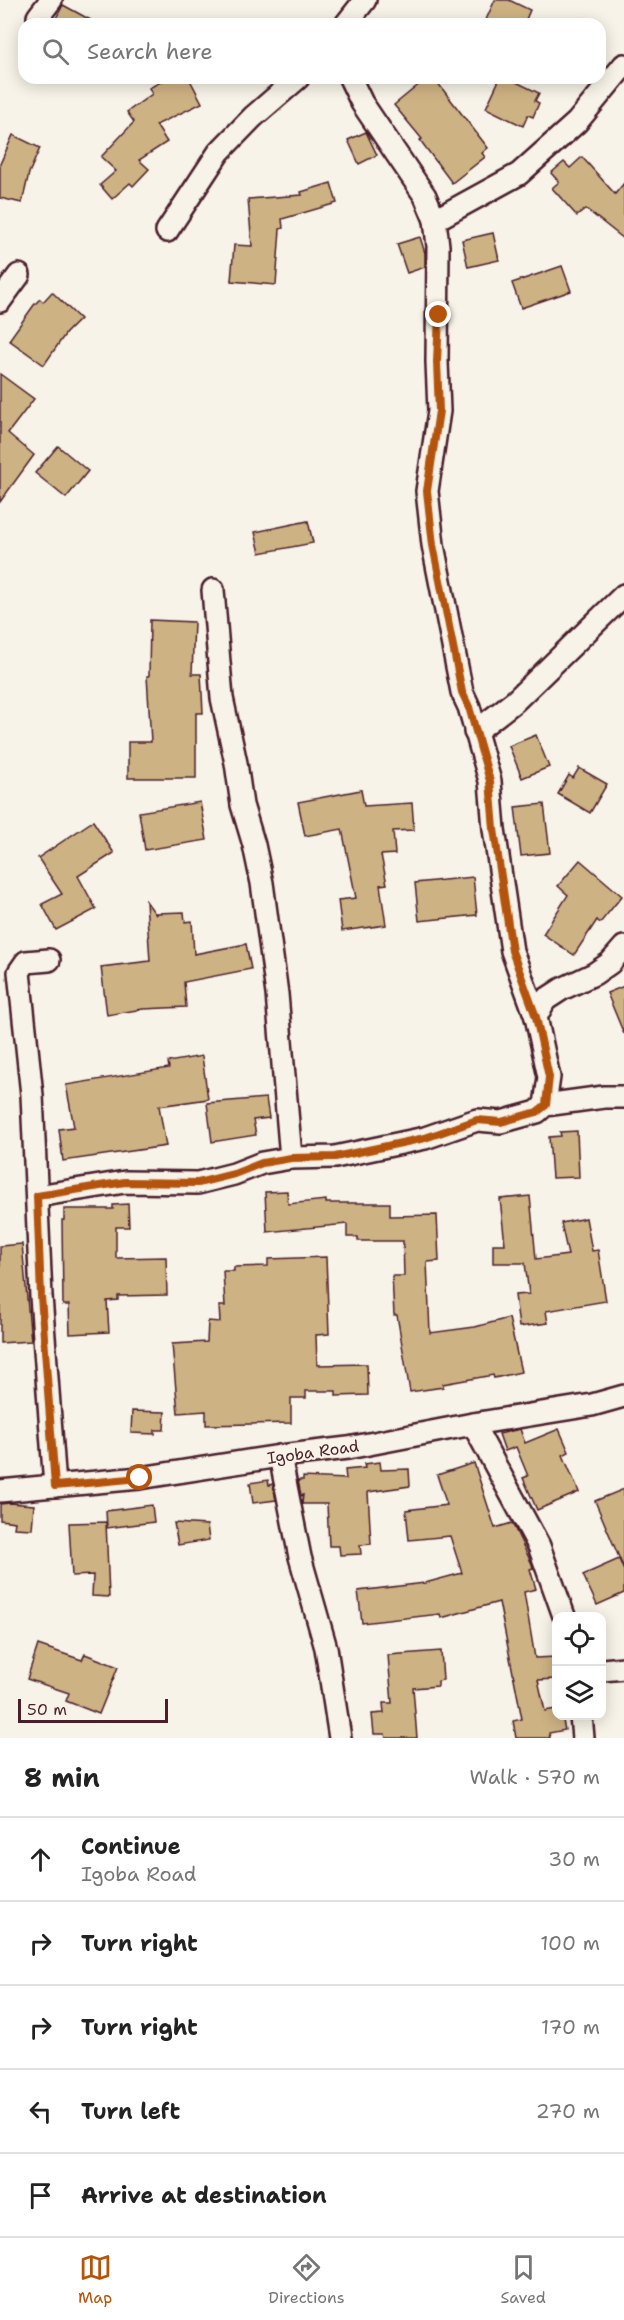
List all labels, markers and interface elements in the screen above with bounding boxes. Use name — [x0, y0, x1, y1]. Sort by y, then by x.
search box — [18, 18, 606, 84]
icon: search — [39, 35, 72, 68]
text: Search here — [87, 37, 213, 66]
route end — [425, 301, 451, 327]
street label: Igoba Road — [266, 1435, 360, 1469]
route start — [126, 1464, 152, 1490]
map controls — [552, 1612, 606, 1720]
button: locate — [552, 1612, 606, 1666]
button: layers — [552, 1666, 606, 1720]
scale bar — [18, 1696, 168, 1724]
text: 50 m — [27, 1699, 67, 1720]
text: 8 min — [24, 1760, 100, 1795]
text: Walk · 570 m — [470, 1764, 600, 1790]
text: Continue — [81, 1832, 181, 1861]
icon: ahead — [24, 1843, 57, 1876]
text: 30 m — [548, 1846, 600, 1872]
text: Igoba Road — [81, 1861, 196, 1887]
icon: right — [24, 1927, 57, 1960]
text: Turn right — [81, 1929, 198, 1958]
text: 100 m — [540, 1930, 600, 1956]
icon: right — [24, 2011, 57, 2044]
text: Turn right — [81, 2013, 198, 2042]
text: 170 m — [541, 2014, 600, 2040]
icon: left — [24, 2095, 57, 2128]
text: Turn left — [81, 2097, 180, 2126]
text: 270 m — [536, 2098, 600, 2124]
icon: arrive — [24, 2179, 57, 2212]
text: Arrive at destination — [81, 2181, 327, 2210]
tab: Map — [78, 2251, 112, 2308]
tab: Directions — [268, 2251, 345, 2308]
tab: Saved — [501, 2251, 546, 2308]

